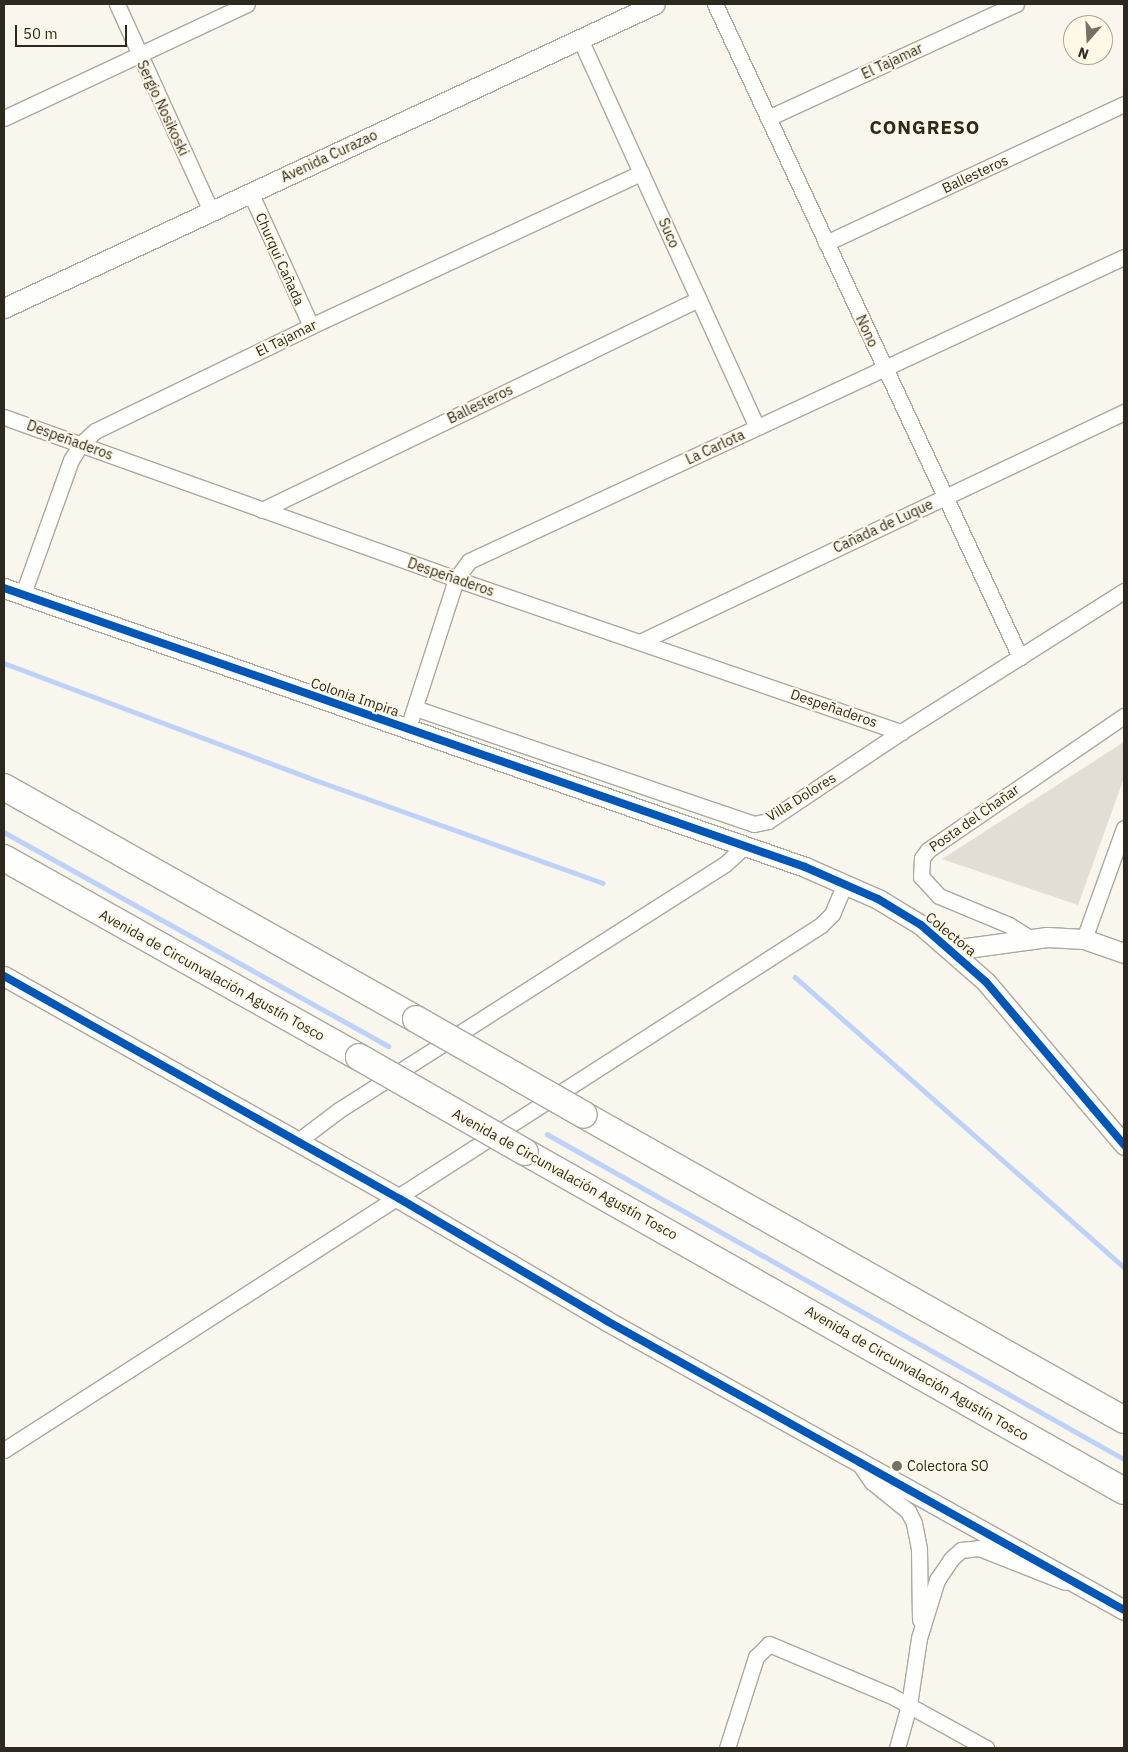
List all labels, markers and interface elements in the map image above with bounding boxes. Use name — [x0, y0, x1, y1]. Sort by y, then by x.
scale bar — [18, 15, 130, 47]
north arrow — [1063, 15, 1113, 65]
text: 50 m — [23, 24, 58, 43]
street label: El Tajamar — [859, 40, 925, 82]
text: N — [1076, 43, 1091, 63]
street label: Sergio Nosikoski — [134, 58, 192, 158]
district label: CONGRESO — [869, 117, 981, 139]
street label: Avenida Curazao — [278, 126, 380, 186]
street label: Ballesteros — [939, 151, 1011, 197]
street label: Churqui Cañada — [252, 210, 308, 308]
street label: Suco — [655, 215, 683, 251]
street label: Nono — [852, 312, 882, 350]
street label: El Tajamar — [253, 316, 319, 360]
street label: Ballesteros — [444, 381, 516, 427]
street label: Despeñaderos — [25, 417, 115, 463]
street label: La Carlota — [683, 426, 747, 468]
street label: Cañada de Luque — [830, 496, 936, 556]
street label: Despeñaderos — [405, 554, 497, 600]
street label: Colonia Impira — [309, 674, 401, 720]
street label: Despeñaderos — [788, 685, 880, 731]
street label: Villa Dolores — [763, 769, 839, 825]
street label: Posta del Chañar — [926, 781, 1022, 855]
street label: Avenida de Circunvalación Agustín Tosco — [96, 906, 328, 1044]
street label: Colectora — [922, 908, 980, 960]
street label: Avenida de Circunvalación Agustín Tosco — [449, 1105, 681, 1243]
street label: Avenida de Circunvalación Agustín Tosco — [802, 1302, 1032, 1444]
place label: Colectora SO — [907, 1458, 989, 1474]
marker: Colectora SO — [891, 1460, 903, 1472]

